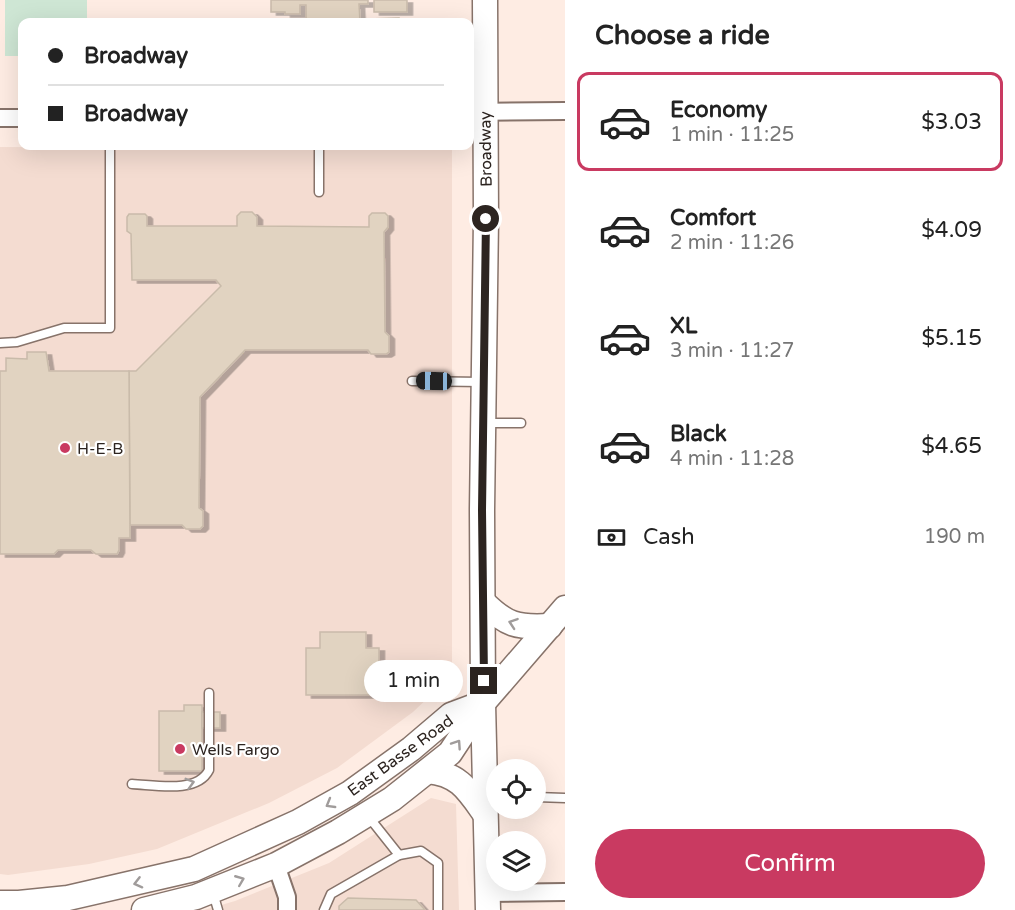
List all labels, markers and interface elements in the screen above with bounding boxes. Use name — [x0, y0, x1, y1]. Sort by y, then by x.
text: Choose a ride — [595, 19, 770, 52]
text: Broadway — [84, 43, 188, 69]
icon: car — [598, 95, 652, 149]
text: Economy — [670, 97, 767, 123]
text: Broadway — [84, 101, 188, 127]
text: $3.03 — [921, 109, 982, 135]
street label: Broadway — [475, 111, 497, 187]
text: 1 min · 11:25 — [670, 123, 794, 147]
icon: car — [598, 203, 652, 257]
route start — [472, 205, 499, 232]
text: Comfort — [670, 205, 756, 231]
text: $4.09 — [921, 217, 982, 243]
text: 2 min · 11:26 — [670, 231, 794, 255]
icon: car — [598, 311, 652, 365]
text: XL — [670, 313, 697, 339]
text: $5.15 — [921, 325, 982, 351]
text: 3 min · 11:27 — [670, 339, 794, 363]
car — [416, 372, 452, 390]
icon: car — [598, 419, 652, 473]
text: Black — [670, 421, 727, 447]
text: $4.65 — [921, 433, 982, 459]
place label: H-E-B — [77, 439, 123, 459]
marker: H-E-B — [58, 441, 72, 455]
text: 4 min · 11:28 — [670, 447, 794, 471]
icon: cash — [595, 521, 628, 554]
text: Cash — [643, 524, 695, 550]
text: 190 m — [924, 525, 985, 549]
one-way arrow — [508, 618, 519, 630]
callout: 1 min — [364, 660, 463, 702]
route end — [470, 667, 497, 694]
text: 1 min — [387, 669, 440, 693]
street label: East Basse Road — [344, 711, 457, 801]
place label: Wells Fargo — [192, 740, 280, 760]
one-way arrow — [449, 740, 461, 750]
marker: Wells Fargo — [173, 742, 187, 756]
map controls — [486, 759, 546, 891]
button: locate — [486, 759, 546, 819]
one-way arrow — [184, 778, 195, 790]
one-way arrow — [326, 797, 336, 808]
button: Confirm — [595, 829, 985, 898]
button: layers — [486, 831, 546, 891]
one-way arrow — [133, 875, 143, 888]
one-way arrow — [234, 875, 245, 887]

